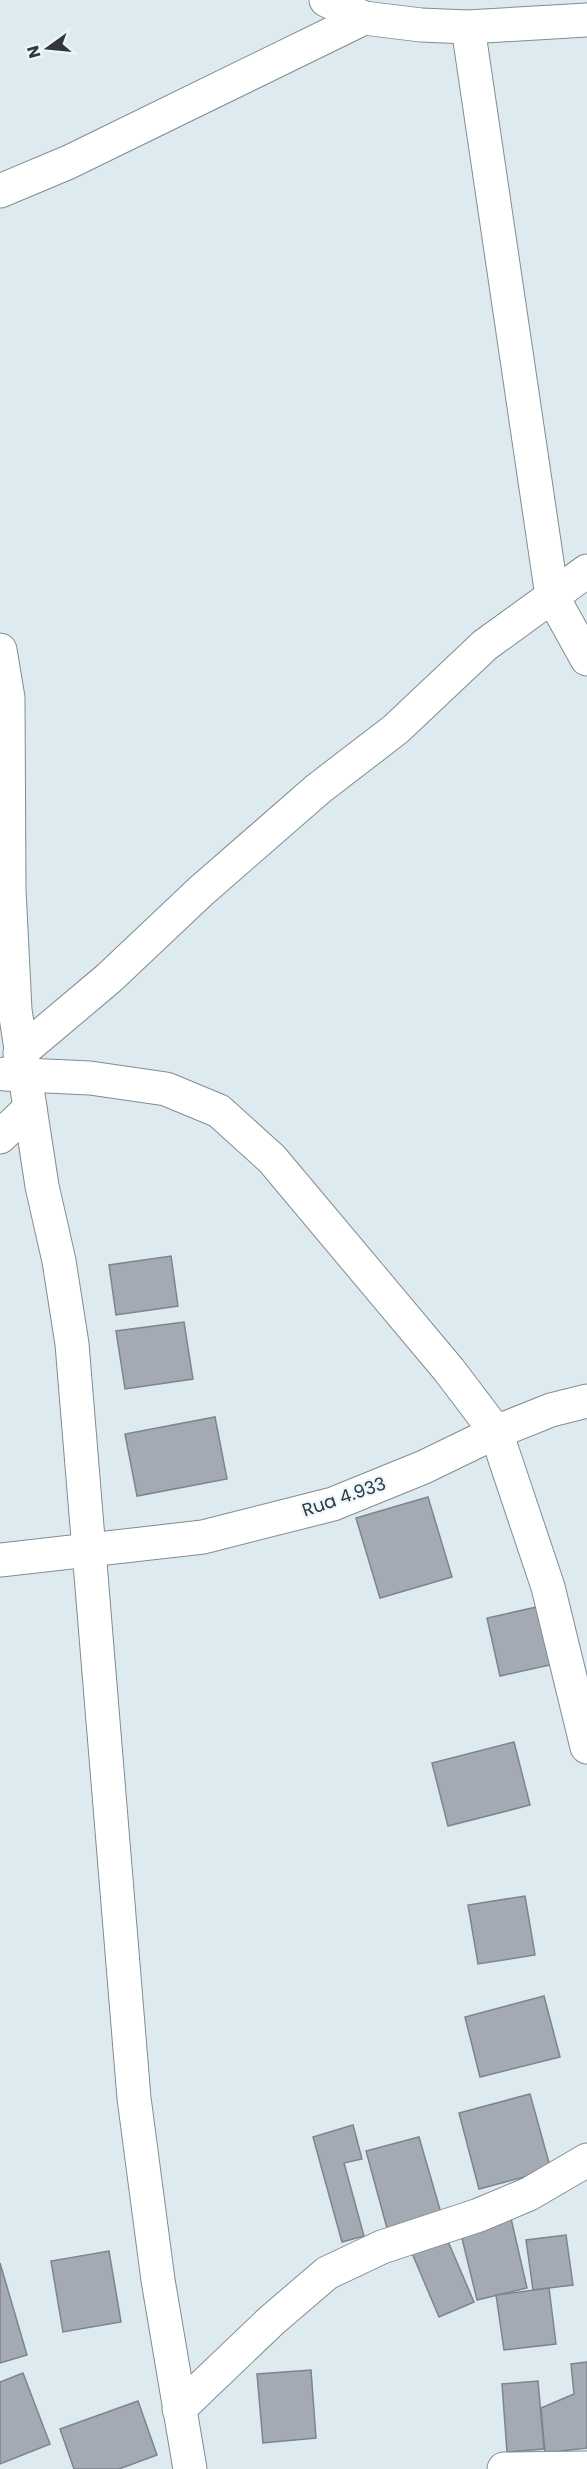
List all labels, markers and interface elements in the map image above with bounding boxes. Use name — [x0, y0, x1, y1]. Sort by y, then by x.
north arrow — [18, 18, 78, 78]
text: N — [21, 43, 47, 61]
street label: Rua 4.933 — [299, 1471, 389, 1523]

